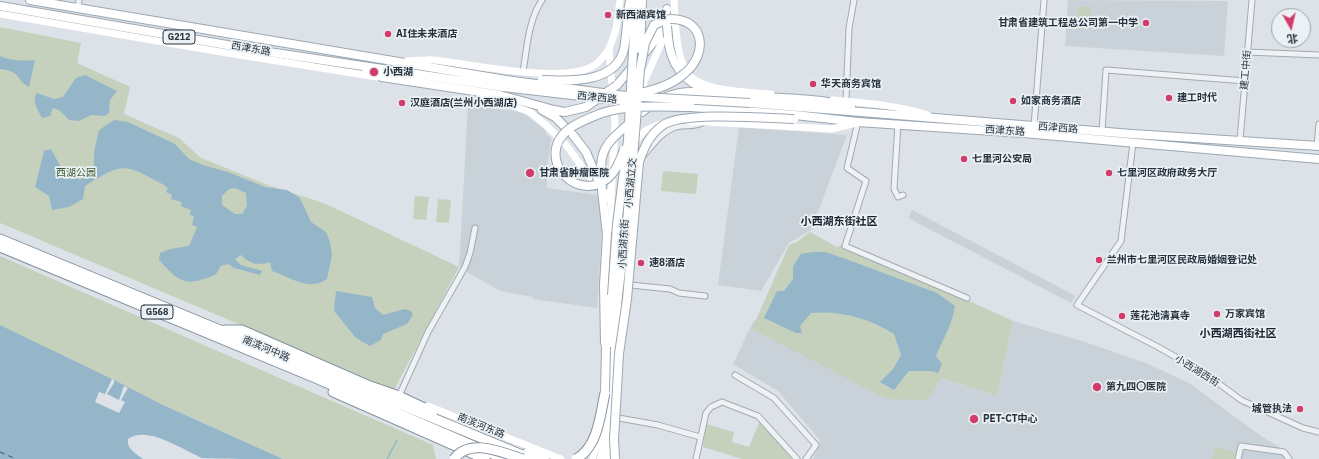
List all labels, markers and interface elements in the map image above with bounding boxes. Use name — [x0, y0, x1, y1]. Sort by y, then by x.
north arrow — [1271, 8, 1311, 48]
place label: 新西湖宾馆 — [616, 9, 666, 21]
marker: 新西湖宾馆 — [603, 10, 613, 20]
place label: 甘肃省建筑工程总公司第一中学 — [998, 17, 1138, 29]
marker: 甘肃省建筑工程总公司第一中学 — [1141, 18, 1151, 28]
place label: AI住未来酒店 — [396, 28, 457, 40]
marker: AI住未来酒店 — [383, 29, 393, 39]
road number: G212 — [163, 30, 195, 44]
text: 北 — [1286, 31, 1299, 47]
street label: 西津东路 — [230, 40, 272, 58]
street label: 建工中街 — [1238, 50, 1254, 90]
marker: 小西湖 — [368, 66, 380, 78]
place label: 小西湖 — [383, 66, 413, 78]
place label: 华天商务宾馆 — [821, 78, 881, 90]
marker: 华天商务宾馆 — [808, 79, 818, 89]
street label: 西津西路 — [576, 90, 618, 106]
place label: 建工时代 — [1177, 92, 1217, 104]
marker: 建工时代 — [1164, 93, 1174, 103]
place label: 如家商务酒店 — [1021, 95, 1081, 107]
marker: 如家商务酒店 — [1008, 96, 1018, 106]
place label: 汉庭酒店(兰州小西湖店) — [410, 97, 517, 109]
marker: 汉庭酒店(兰州小西湖店) — [397, 98, 407, 108]
street label: 西津西路 — [1038, 120, 1078, 136]
street label: 西津东路 — [985, 124, 1025, 138]
place label: 七里河公安局 — [972, 153, 1032, 165]
marker: 七里河公安局 — [959, 154, 969, 164]
street label: 小西湖立交 — [623, 158, 639, 208]
park label: 西湖公园 — [56, 167, 96, 179]
marker: 甘肃省肿瘤医院 — [524, 167, 536, 179]
place label: 甘肃省肿瘤医院 — [539, 167, 609, 179]
place label: 七里河区政府政务大厅 — [1117, 167, 1217, 179]
marker: 七里河区政府政务大厅 — [1104, 168, 1114, 178]
district label: 小西湖东街社区 — [801, 215, 877, 229]
street label: 小西湖东街 — [617, 219, 631, 269]
place label: 兰州市七里河区民政局婚姻登记处 — [1107, 254, 1257, 266]
marker: 兰州市七里河区民政局婚姻登记处 — [1094, 255, 1104, 265]
place label: 速8酒店 — [649, 257, 685, 269]
marker: 速8酒店 — [636, 258, 646, 268]
road number: G568 — [141, 305, 173, 319]
place label: 万家宾馆 — [1225, 308, 1265, 320]
marker: 万家宾馆 — [1212, 309, 1222, 319]
place label: 莲花池清真寺 — [1130, 310, 1190, 322]
marker: 莲花池清真寺 — [1117, 311, 1127, 321]
district label: 小西湖西街社区 — [1200, 327, 1276, 341]
street label: 南滨河中路 — [241, 334, 291, 364]
street label: 小西湖西街 — [1173, 353, 1221, 389]
marker: 第九四〇医院 — [1091, 381, 1103, 393]
place label: 第九四〇医院 — [1106, 381, 1166, 393]
place label: 城管执法 — [1252, 403, 1292, 415]
marker: 城管执法 — [1295, 404, 1305, 414]
street label: 南滨河东路 — [456, 411, 506, 441]
marker: PET-CT中心 — [968, 413, 980, 425]
place label: PET-CT中心 — [983, 413, 1038, 425]

